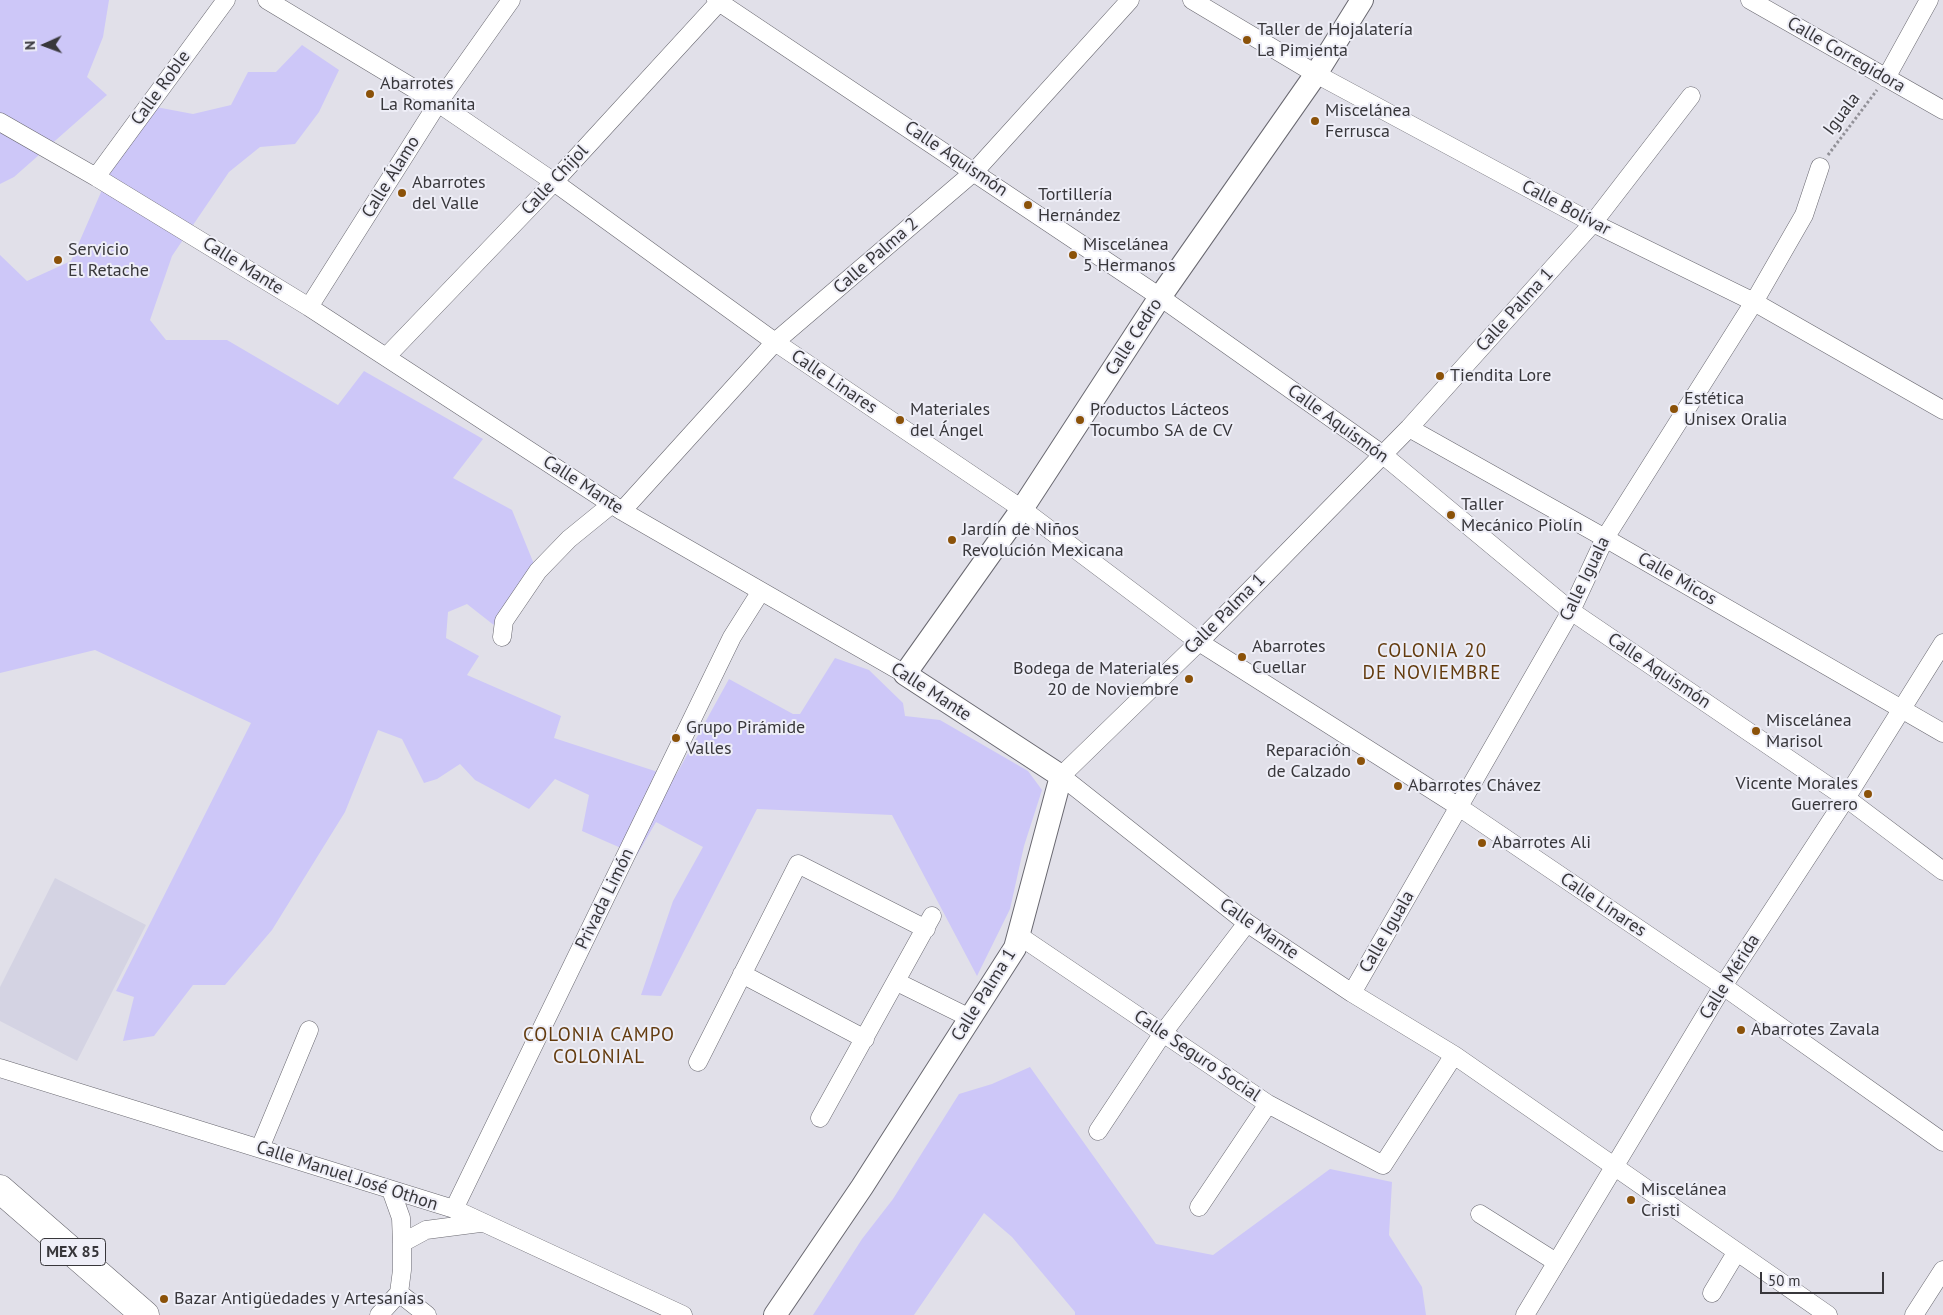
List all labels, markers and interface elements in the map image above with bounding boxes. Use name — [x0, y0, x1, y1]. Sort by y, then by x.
street label: Calle Corregidora — [1783, 12, 1909, 98]
place label: Taller de Hojalatería La Pimienta — [1257, 19, 1413, 62]
north arrow — [20, 20, 70, 70]
marker: Taller de Hojalatería La Pimienta — [1241, 34, 1253, 46]
text: N — [21, 41, 39, 50]
street label: Calle Roble — [127, 46, 195, 130]
place label: Abarrotes La Romanita — [380, 73, 475, 116]
marker: Abarrotes La Romanita — [364, 88, 376, 100]
street label: Iguala — [1819, 88, 1865, 140]
place label: Miscelánea Ferrusca — [1325, 100, 1411, 142]
marker: Miscelánea Ferrusca — [1309, 115, 1321, 127]
street label: Calle Aquismón — [900, 117, 1012, 201]
street label: Calle Álamo — [357, 132, 425, 222]
street label: Calle Chijol — [517, 140, 593, 220]
place label: Abarrotes del Valle — [412, 172, 486, 214]
street label: Calle Bolívar — [1518, 176, 1614, 240]
place label: Tortillería Hernández — [1038, 184, 1121, 226]
marker: Abarrotes del Valle — [396, 187, 408, 199]
marker: Tortillería Hernández — [1022, 199, 1034, 211]
street label: Calle Palma 2 — [829, 213, 923, 299]
street label: Calle Mante — [199, 233, 287, 299]
place label: Miscelánea 5 Hermanos — [1083, 234, 1176, 276]
place label: Servicio El Retache — [68, 239, 149, 282]
marker: Miscelánea 5 Hermanos — [1067, 249, 1079, 261]
marker: Servicio El Retache — [52, 254, 64, 266]
street label: Calle Palma 1 — [1472, 264, 1558, 356]
street label: Calle Cedro — [1101, 294, 1167, 380]
street label: Calle Linares — [787, 345, 881, 419]
place label: Tiendita Lore — [1450, 365, 1551, 387]
marker: Tiendita Lore — [1434, 370, 1446, 382]
street label: Calle Aquismón — [1283, 380, 1393, 468]
place label: Estética Unisex Oralia — [1684, 388, 1787, 430]
place label: Materiales del Ángel — [910, 399, 990, 442]
place label: Productos Lácteos Tocumbo SA de CV — [1090, 399, 1232, 442]
marker: Estética Unisex Oralia — [1668, 403, 1680, 415]
marker: Materiales del Ángel — [894, 414, 906, 426]
marker: Productos Lácteos Tocumbo SA de CV — [1074, 414, 1086, 426]
street label: Calle Mante — [539, 451, 627, 519]
place label: Taller Mecánico Piolín — [1461, 494, 1583, 536]
marker: Taller Mecánico Piolín — [1445, 509, 1457, 521]
place label: Jardín de Niños Revolución Mexicana — [962, 519, 1124, 562]
street label: Calle Iguala — [1555, 533, 1615, 625]
marker: Jardín de Niños Revolución Mexicana — [946, 534, 958, 546]
street label: Calle Micos — [1634, 548, 1720, 610]
street label: Calle Palma 1 — [1180, 569, 1270, 659]
street label: Calle Aquismón — [1603, 629, 1715, 713]
place label: Abarrotes Cuellar — [1252, 636, 1326, 679]
district label: COLONIA 20 DE NOVIEMBRE — [1361, 641, 1503, 685]
marker: Abarrotes Cuellar — [1236, 651, 1248, 663]
street label: Calle Mante — [887, 658, 975, 726]
place label: Bodega de Materiales 20 de Noviembre — [1013, 658, 1179, 701]
marker: Bodega de Materiales 20 de Noviembre — [1183, 673, 1195, 685]
place label: Miscelánea Marisol — [1766, 710, 1852, 752]
place label: Grupo Pirámide Valles — [686, 717, 805, 760]
marker: Miscelánea Marisol — [1750, 725, 1762, 737]
marker: Grupo Pirámide Valles — [670, 732, 682, 744]
place label: Reparación de Calzado — [1266, 740, 1351, 782]
marker: Reparación de Calzado — [1355, 755, 1367, 767]
place label: Vicente Morales Guerrero — [1735, 773, 1858, 816]
place label: Abarrotes Chávez — [1408, 775, 1541, 797]
marker: Abarrotes Chávez — [1392, 780, 1404, 792]
marker: Vicente Morales Guerrero — [1862, 788, 1874, 800]
place label: Abarrotes Ali — [1492, 832, 1591, 854]
marker: Abarrotes Ali — [1476, 837, 1488, 849]
street label: Privada Limón — [571, 845, 639, 953]
street label: Calle Linares — [1556, 868, 1650, 942]
street label: Calle Iguala — [1355, 887, 1419, 977]
street label: Calle Mante — [1215, 894, 1303, 964]
street label: Calle Mérida — [1695, 930, 1765, 1024]
street label: Calle Palma 1 — [947, 945, 1021, 1045]
street label: Calle Seguro Social — [1130, 1006, 1264, 1106]
place label: Abarrotes Zavala — [1751, 1019, 1880, 1041]
marker: Abarrotes Zavala — [1735, 1024, 1747, 1036]
district label: COLONIA CAMPO COLONIAL — [521, 1025, 677, 1069]
street label: Calle Manuel José Othon — [254, 1136, 440, 1216]
place label: Miscelánea Cristi — [1641, 1179, 1727, 1222]
marker: Miscelánea Cristi — [1625, 1194, 1637, 1206]
road number: MEX 85 — [40, 1238, 106, 1266]
scale bar — [1763, 1262, 1887, 1294]
text: 50 m — [1768, 1271, 1801, 1290]
place label: Bazar Antigüedades y Artesanías — [174, 1288, 424, 1310]
marker: Bazar Antigüedades y Artesanías — [158, 1293, 170, 1305]

